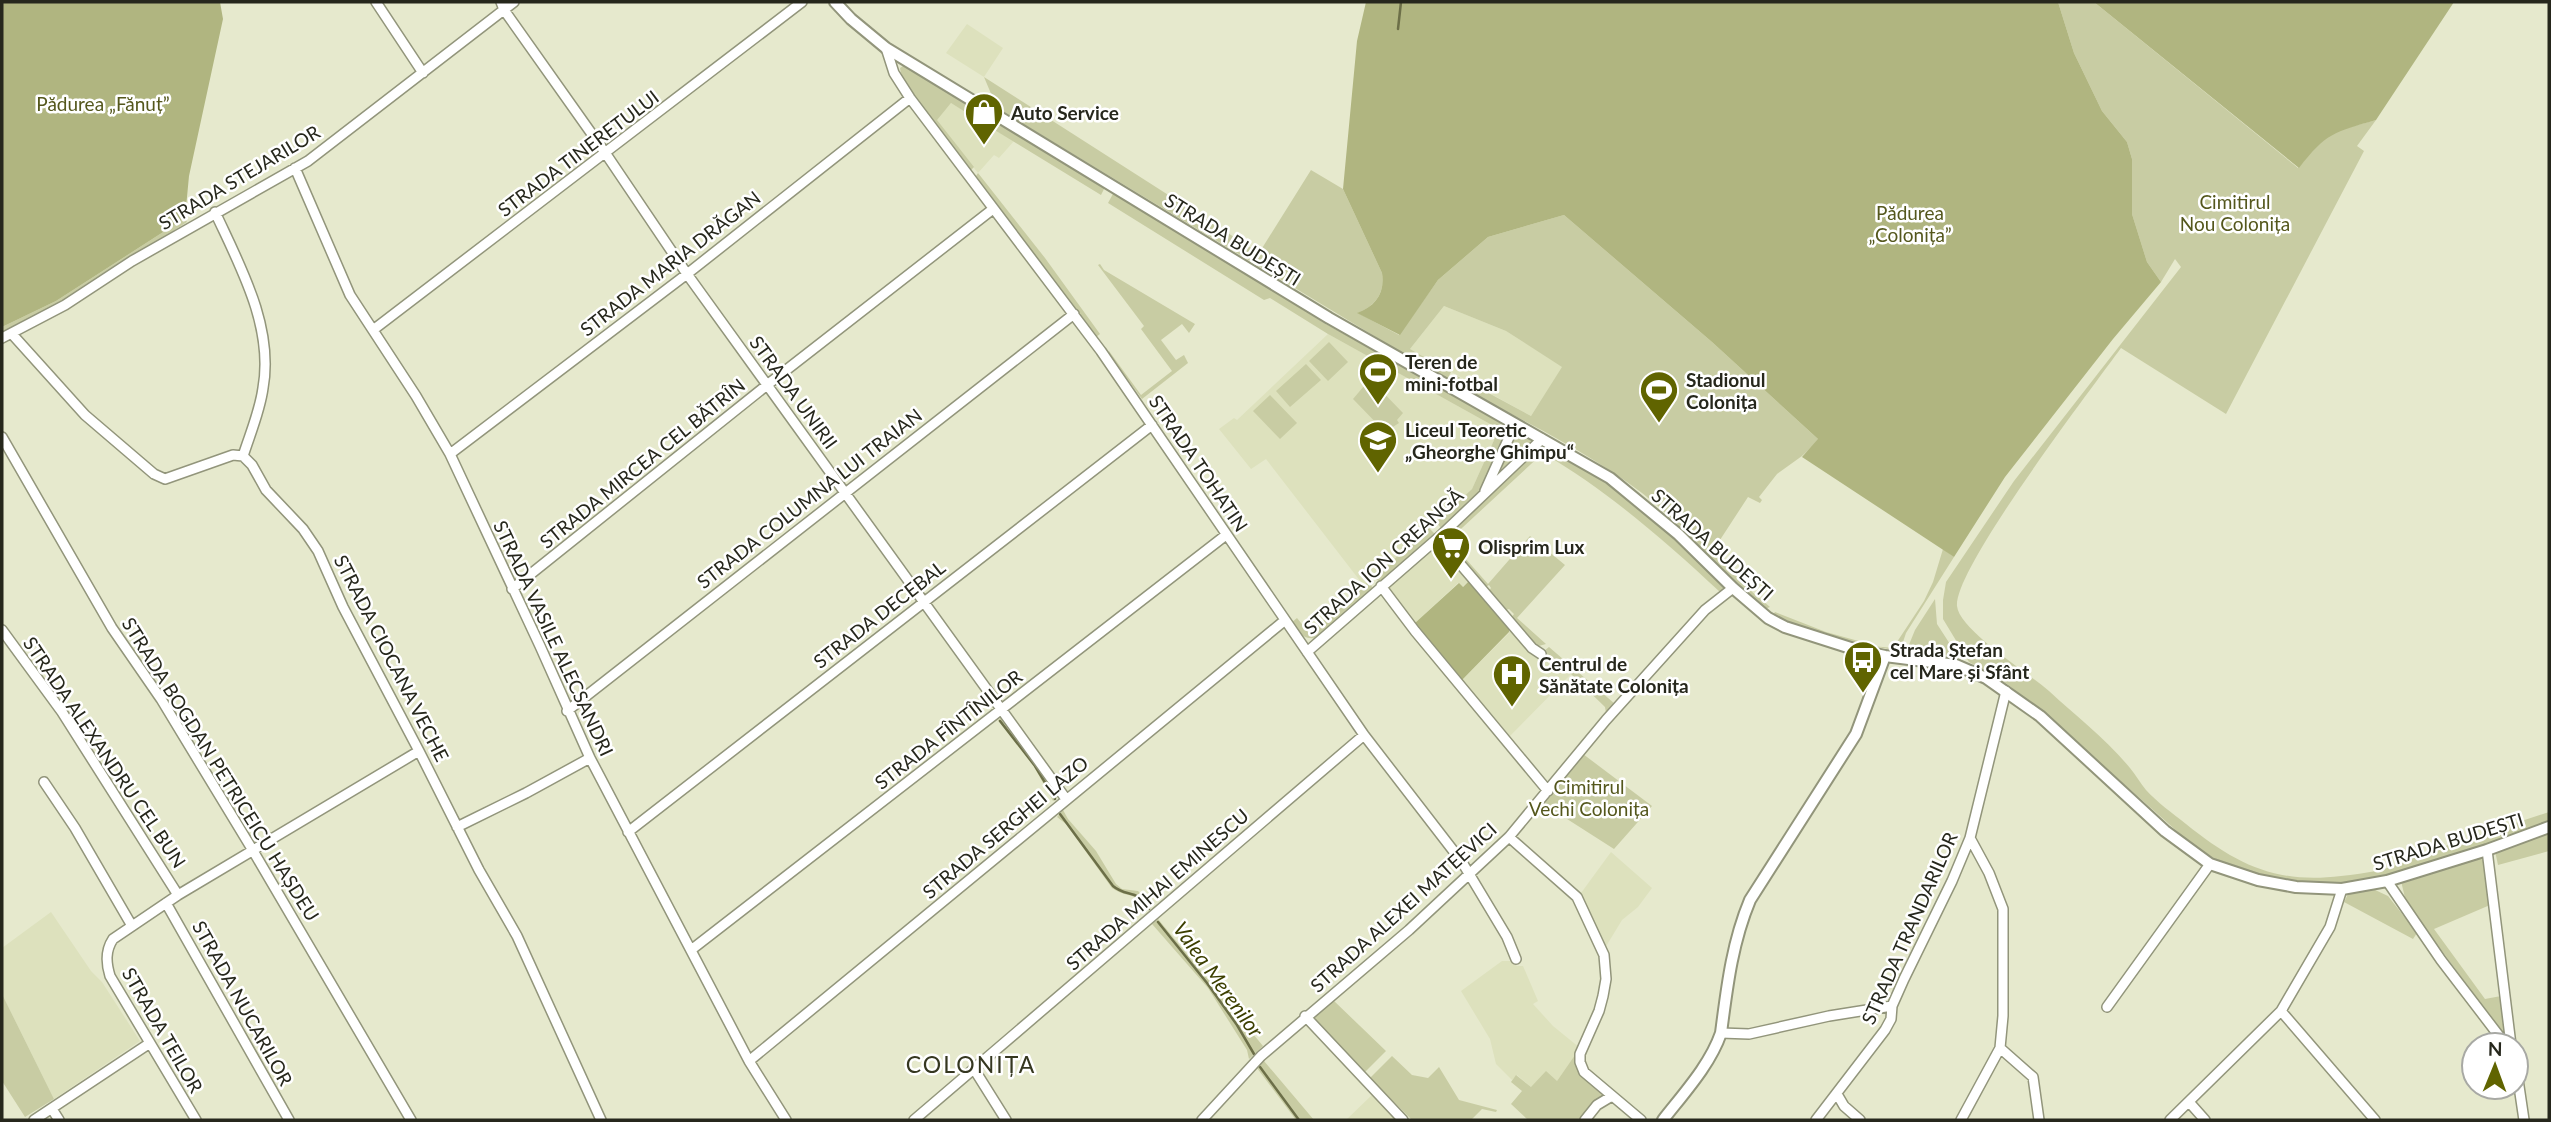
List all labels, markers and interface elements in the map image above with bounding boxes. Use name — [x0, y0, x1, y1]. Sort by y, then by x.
street label: STRADA TINERETULUI — [493, 85, 663, 221]
shop icon: Auto Service — [963, 91, 1005, 146]
park label: Pădurea „Fănuț” — [36, 92, 170, 115]
place label: Auto Service — [1010, 101, 1119, 124]
street label: STRADA STEJARILOR — [154, 120, 324, 234]
street label: STRADA MARIA DRĂGAN — [575, 186, 765, 340]
street label: STRADA BUDEȘTI — [1161, 188, 1305, 290]
park label: Cimitirul Nou Colonița — [2180, 190, 2290, 235]
park label: Pădurea „Colonița” — [1868, 201, 1952, 246]
street label: STRADA UNIRII — [745, 331, 843, 453]
place label: Teren de mini-fotbal — [1405, 350, 1498, 395]
sports icon: Teren de mini-fotbal — [1357, 351, 1399, 406]
place label: Stadionul Colonița — [1686, 368, 1765, 413]
sports icon: Stadionul Colonița — [1638, 369, 1680, 424]
street label: STRADA MIRCEA CEL BĂTRÎN — [535, 373, 749, 553]
street label: STRADA TOHATIN — [1145, 390, 1253, 536]
street label: STRADA COLUMNA LUI TRAIAN — [692, 403, 926, 593]
place label: Liceul Teoretic „Gheorghe Ghimpu“ — [1405, 418, 1574, 463]
school or university icon: Liceul Teoretic „Gheorghe Ghimpu“ — [1357, 419, 1399, 474]
street label: STRADA ION CREANGĂ — [1298, 483, 1468, 639]
street label: STRADA BUDEȘTI — [1647, 483, 1779, 605]
street label: STRADA VASILE ALECSANDRI — [489, 517, 619, 759]
supermarket icon: Olisprim Lux — [1430, 525, 1472, 580]
place label: Olisprim Lux — [1478, 535, 1585, 558]
street label: STRADA CIOCANA VECHE — [330, 551, 454, 765]
street label: STRADA DECEBAL — [808, 555, 950, 673]
street label: STRADA BOGDAN PETRICEICU HAȘDEU — [118, 613, 324, 925]
street label: STRADA ALEXANDRU CEL BUN — [19, 632, 191, 872]
place label: Strada Ștefan cel Mare și Sfânt — [1890, 638, 2029, 683]
bus stop icon: Strada Ștefan cel Mare și Sfânt — [1842, 639, 1884, 694]
place label: Centrul de Sănătate Colonița — [1539, 652, 1689, 697]
hospital icon: Centrul de Sănătate Colonița — [1491, 653, 1533, 708]
street label: STRADA FÎNTÎNILOR — [870, 664, 1026, 794]
street label: STRADA SERGHEI LAZO — [918, 751, 1092, 903]
park label: Cimitirul Vechi Colonița — [1529, 775, 1649, 820]
street label: STRADA MIHAI EMINESCU — [1061, 803, 1253, 975]
street label: STRADA BUDEȘTI — [2370, 807, 2526, 875]
street label: STRADA ALEXEI MATEEVICI — [1305, 817, 1501, 997]
street label: STRADA TRANDARILOR — [1856, 828, 1962, 1028]
water label: Valea Merenilor — [1169, 916, 1270, 1042]
street label: STRADA NUCARILOR — [188, 917, 298, 1090]
street label: STRADA TEILOR — [118, 963, 208, 1097]
north arrow — [2460, 1031, 2530, 1101]
text: N — [2488, 1037, 2503, 1060]
district label: COLONIȚA — [906, 1050, 1036, 1078]

